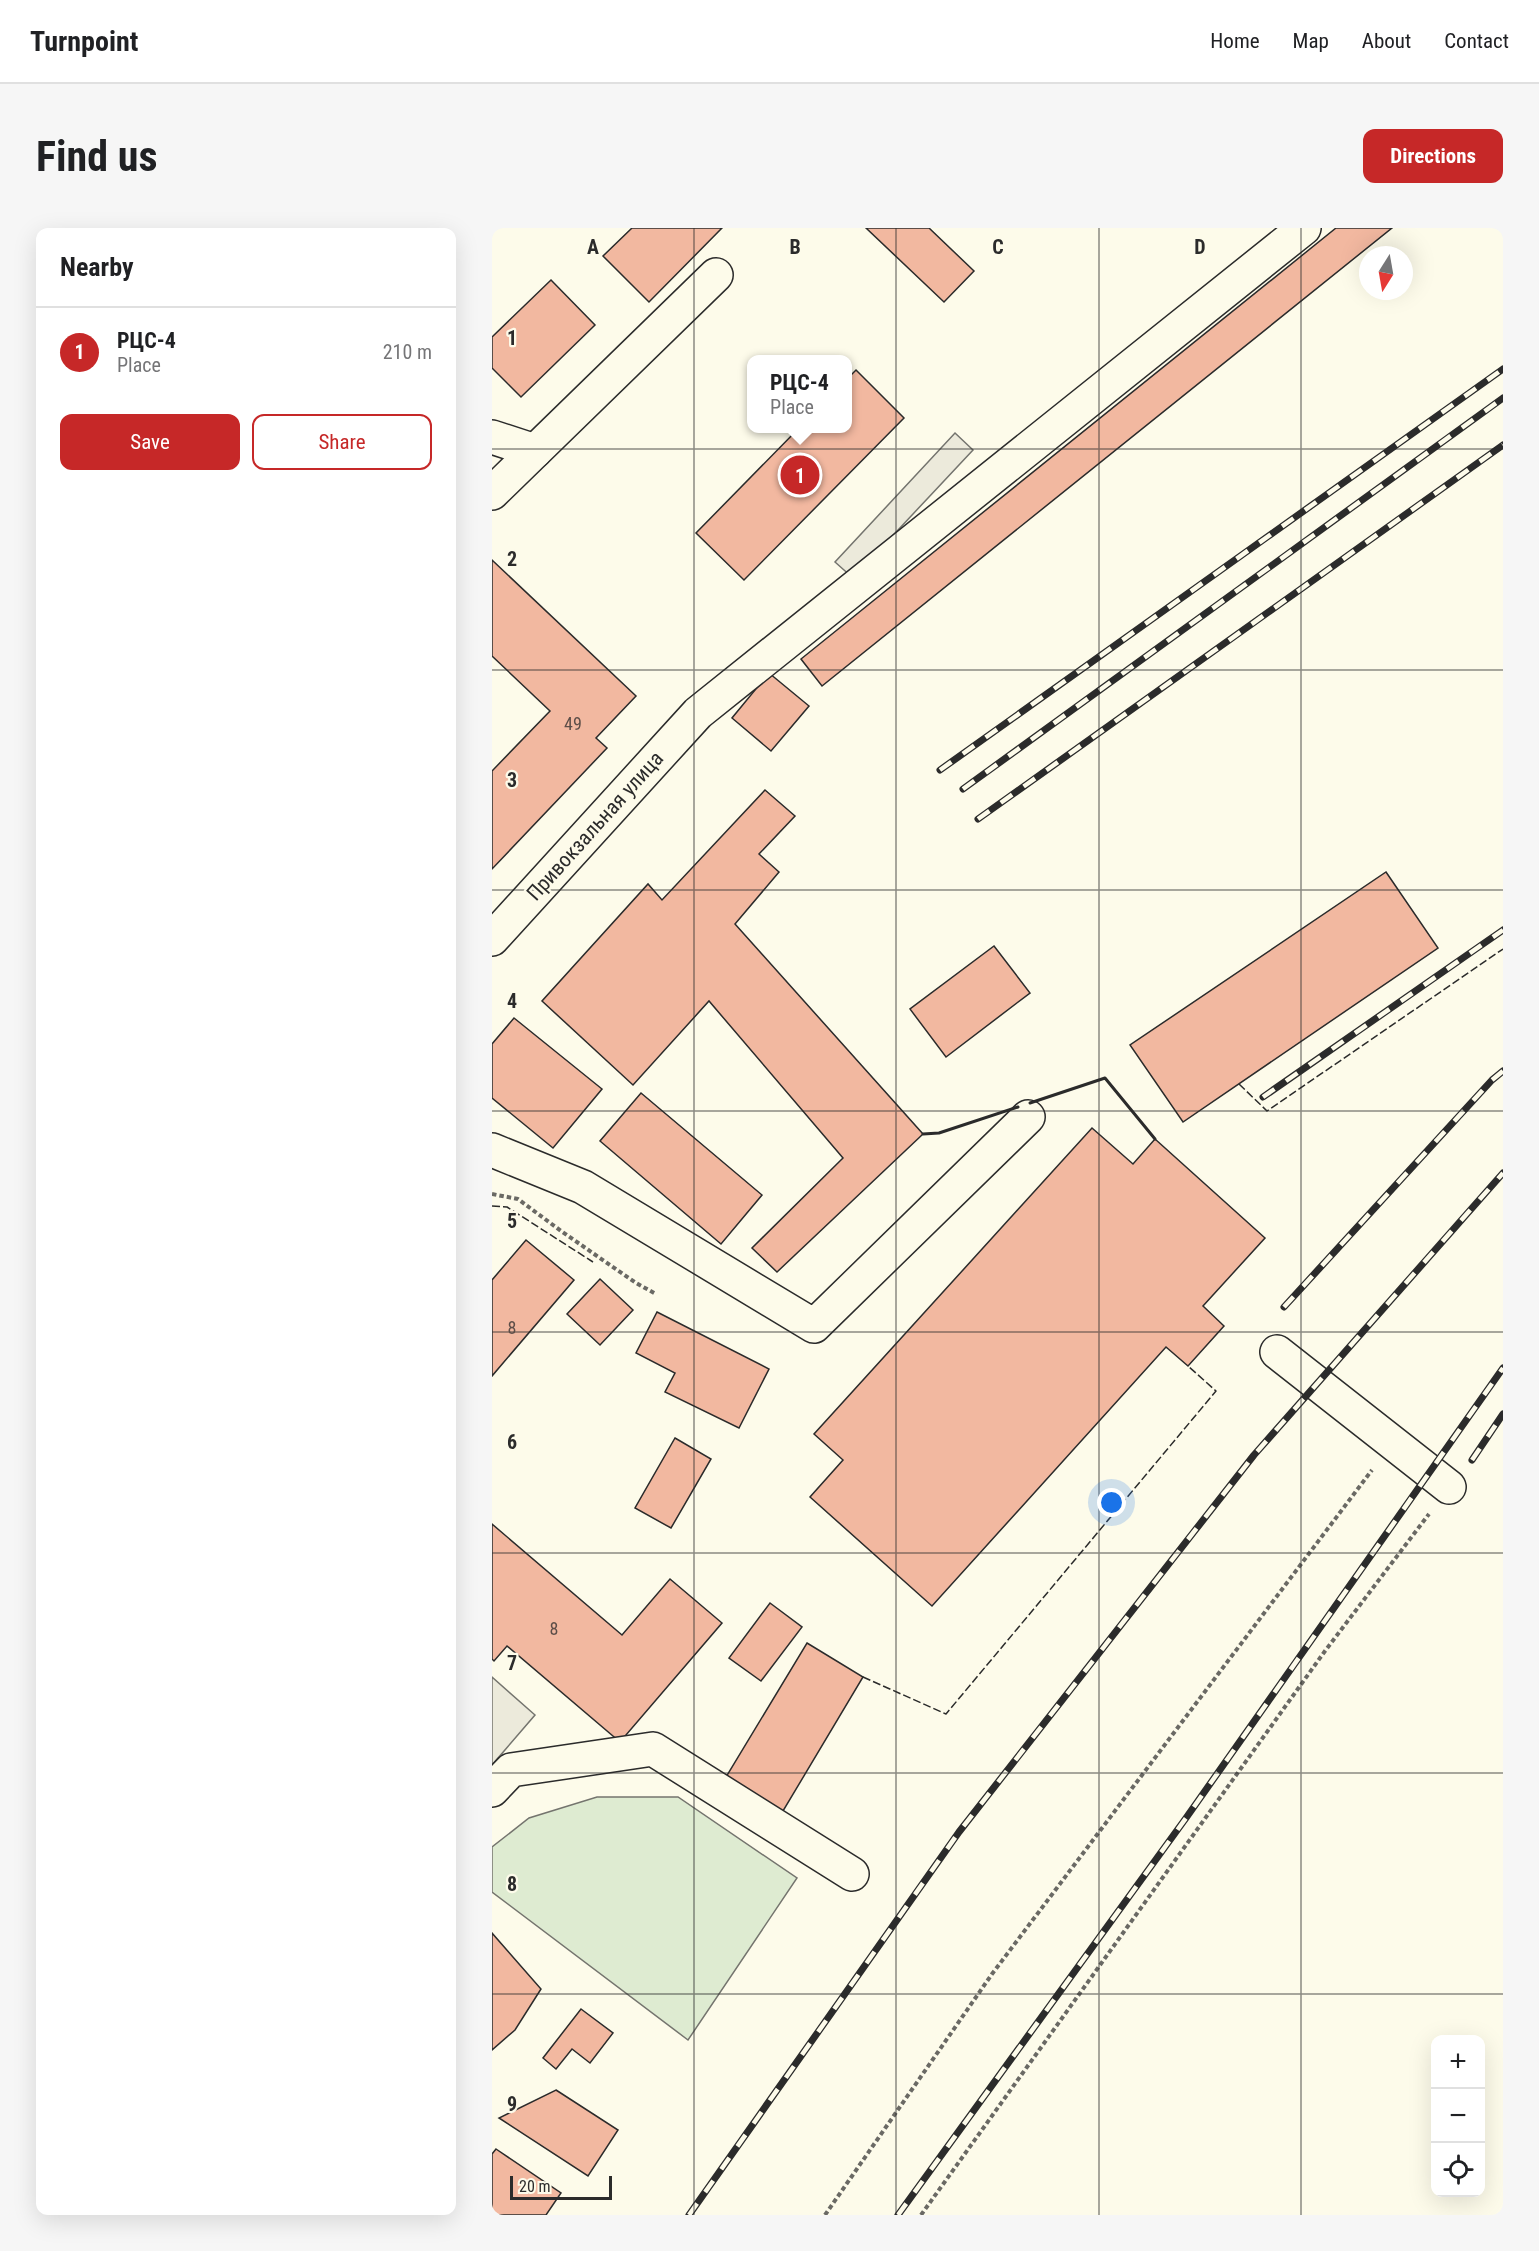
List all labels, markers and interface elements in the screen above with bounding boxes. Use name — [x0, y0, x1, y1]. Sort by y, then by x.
text: Turnpoint — [30, 25, 138, 58]
text: Home — [1210, 29, 1260, 53]
text: Map — [1293, 29, 1329, 53]
text: About — [1362, 29, 1411, 53]
text: Contact — [1444, 29, 1509, 53]
button: Directions — [1363, 129, 1503, 183]
text: Find us — [36, 132, 157, 181]
text: A — [587, 235, 599, 259]
text: B — [789, 235, 801, 259]
text: C — [992, 235, 1004, 259]
text: D — [1194, 235, 1206, 259]
north arrow — [1359, 246, 1413, 300]
text: Nearby — [60, 252, 134, 282]
text: 1 — [507, 326, 517, 350]
text: РЦС-4 — [117, 328, 176, 353]
text: 1 — [74, 340, 85, 364]
text: 210 m — [383, 340, 432, 364]
text: Place — [117, 353, 161, 377]
popup — [747, 355, 852, 433]
text: РЦС-4 — [770, 370, 829, 395]
text: Place — [770, 395, 814, 419]
button: Save — [60, 414, 240, 470]
button: Share — [252, 414, 432, 470]
pin: 1 — [780, 452, 820, 498]
text: 2 — [507, 547, 517, 571]
house number: 49 — [564, 713, 582, 734]
street label: Привокзальная улица — [522, 747, 668, 905]
text: 3 — [507, 768, 517, 792]
text: 4 — [507, 989, 517, 1013]
text: 5 — [507, 1209, 517, 1233]
house number: 8 — [508, 1317, 516, 1338]
text: 6 — [507, 1430, 517, 1454]
your location — [1097, 1488, 1126, 1517]
house number: 8 — [550, 1618, 558, 1639]
text: 7 — [507, 1651, 517, 1675]
text: 8 — [507, 1872, 517, 1896]
map controls — [1431, 2035, 1485, 2197]
button: + — [1431, 2035, 1485, 2089]
button: − — [1431, 2089, 1485, 2143]
text: 9 — [507, 2092, 517, 2116]
button: locate — [1431, 2143, 1485, 2197]
scale bar — [510, 2173, 612, 2200]
text: 20 m — [519, 2177, 551, 2196]

